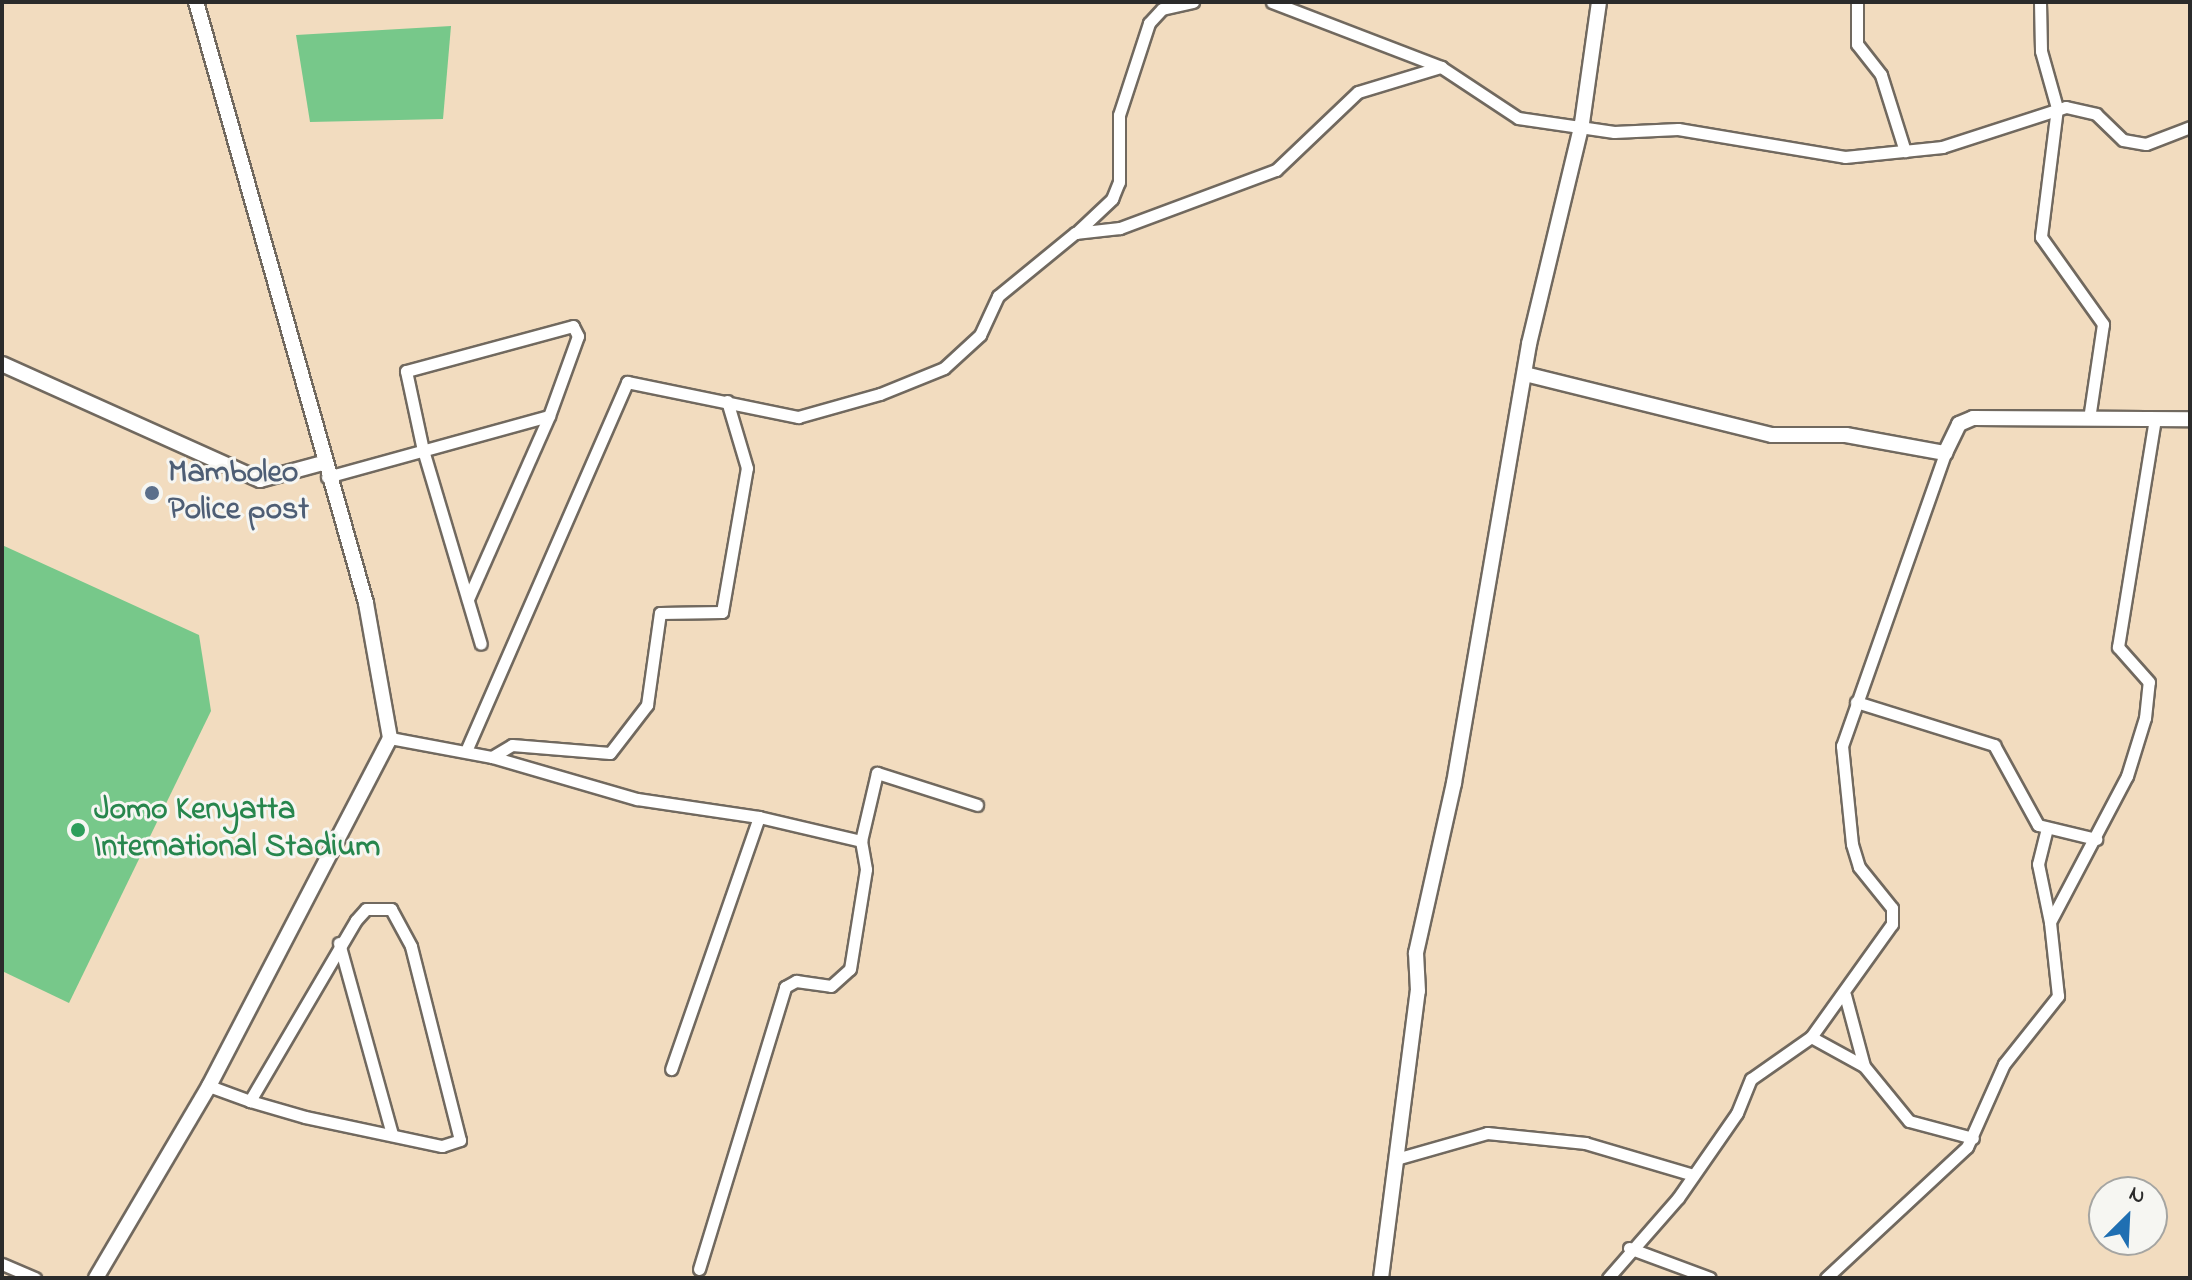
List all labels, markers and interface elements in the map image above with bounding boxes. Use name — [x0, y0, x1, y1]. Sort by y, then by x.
place label: Mamboleo Police post — [168, 456, 309, 531]
marker: Mamboleo Police post — [143, 484, 161, 502]
place label: Jomo Kenyatta International Stadium — [94, 793, 380, 868]
marker: Jomo Kenyatta International Stadium — [69, 821, 87, 839]
north arrow — [2088, 1176, 2168, 1256]
text: N — [2124, 1178, 2150, 1214]

